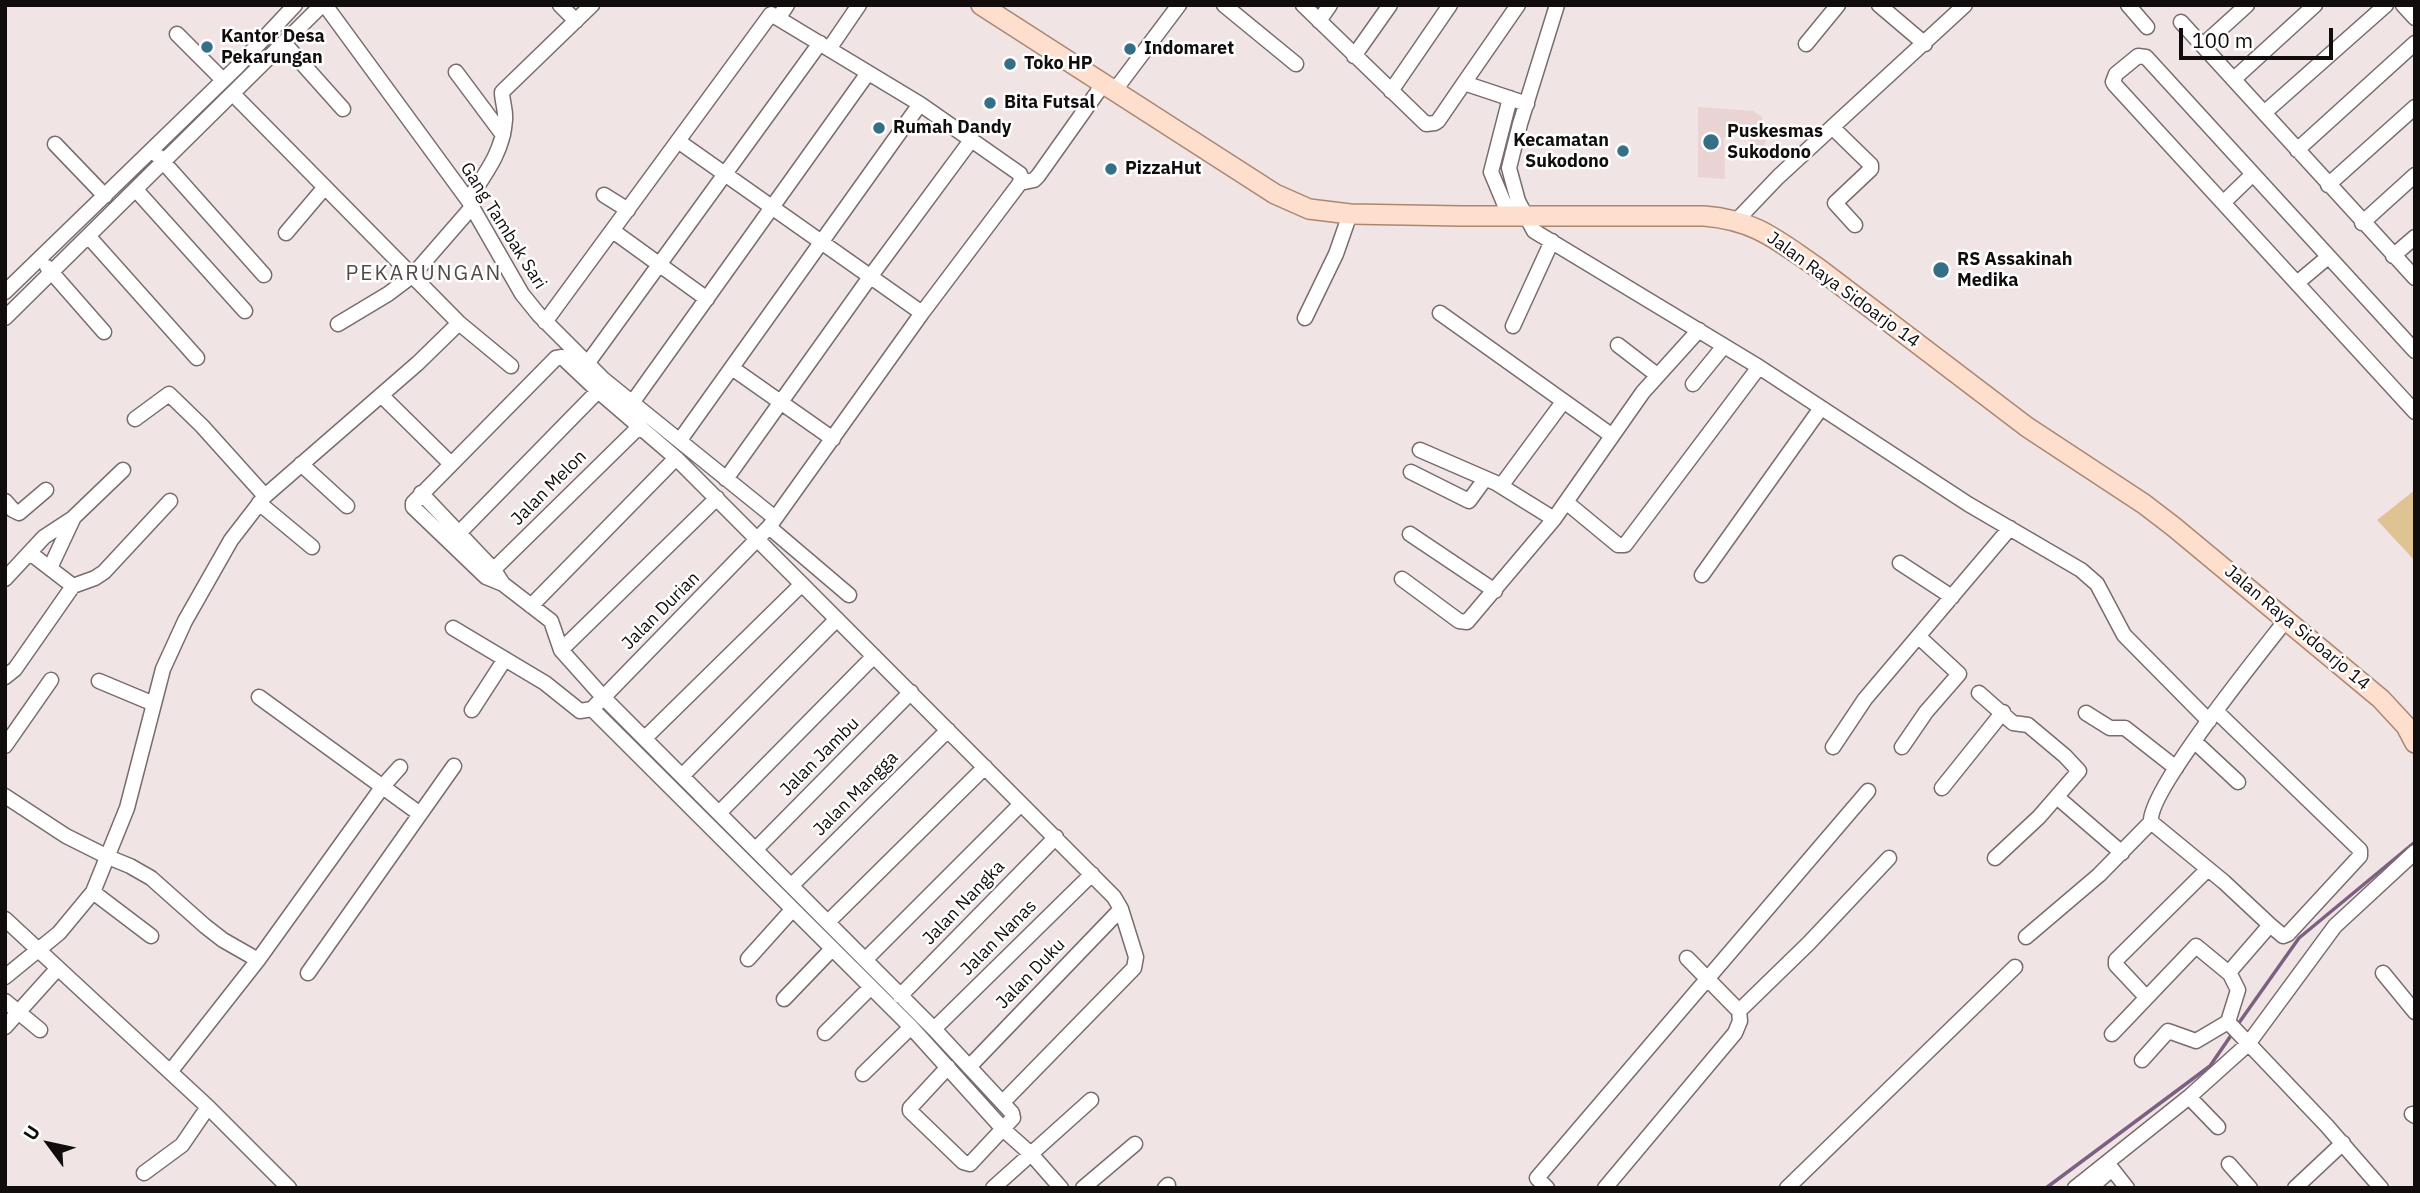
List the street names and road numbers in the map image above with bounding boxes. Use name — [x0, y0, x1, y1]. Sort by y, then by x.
street label: Gang Tambak Sari — [455, 159, 551, 293]
street label: Jalan Raya Sidoarjo 14 — [1762, 227, 1924, 353]
street label: Jalan Melon — [507, 446, 591, 530]
street label: Jalan Raya Sidoarjo 14 — [2220, 561, 2374, 695]
street label: Jalan Durian — [618, 568, 704, 654]
street label: Jalan Jambu — [776, 713, 864, 801]
street label: Jalan Mangga — [809, 747, 903, 841]
street label: Jalan Nangka — [918, 856, 1010, 950]
street label: Jalan Nanas — [956, 895, 1042, 981]
street label: Jalan Duku — [992, 934, 1070, 1014]

